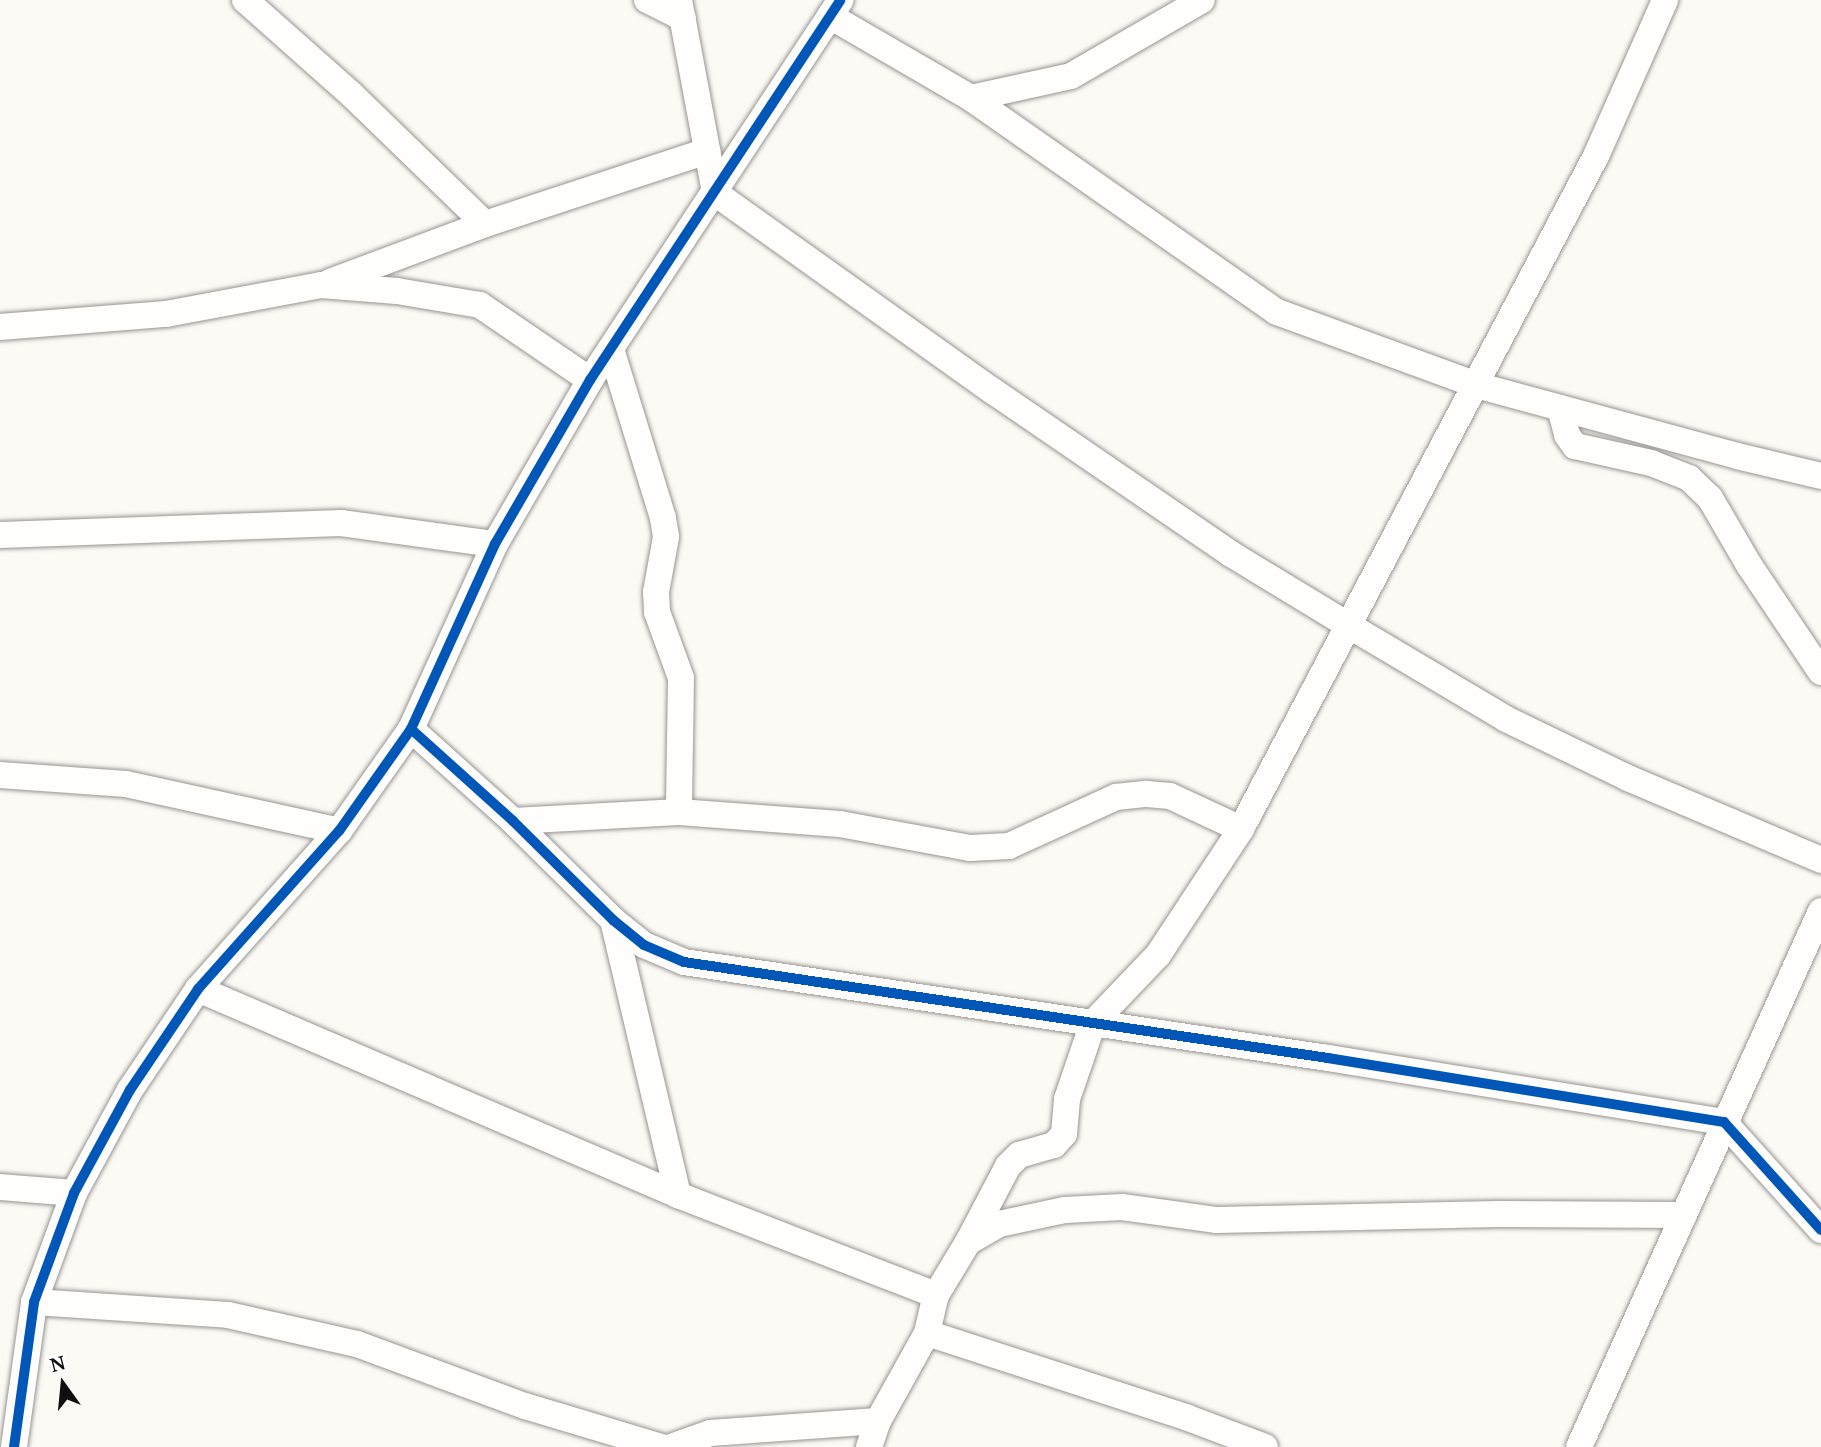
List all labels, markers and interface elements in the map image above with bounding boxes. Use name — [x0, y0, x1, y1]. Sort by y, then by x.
north arrow — [28, 1349, 98, 1419]
text: N — [47, 1349, 68, 1378]

